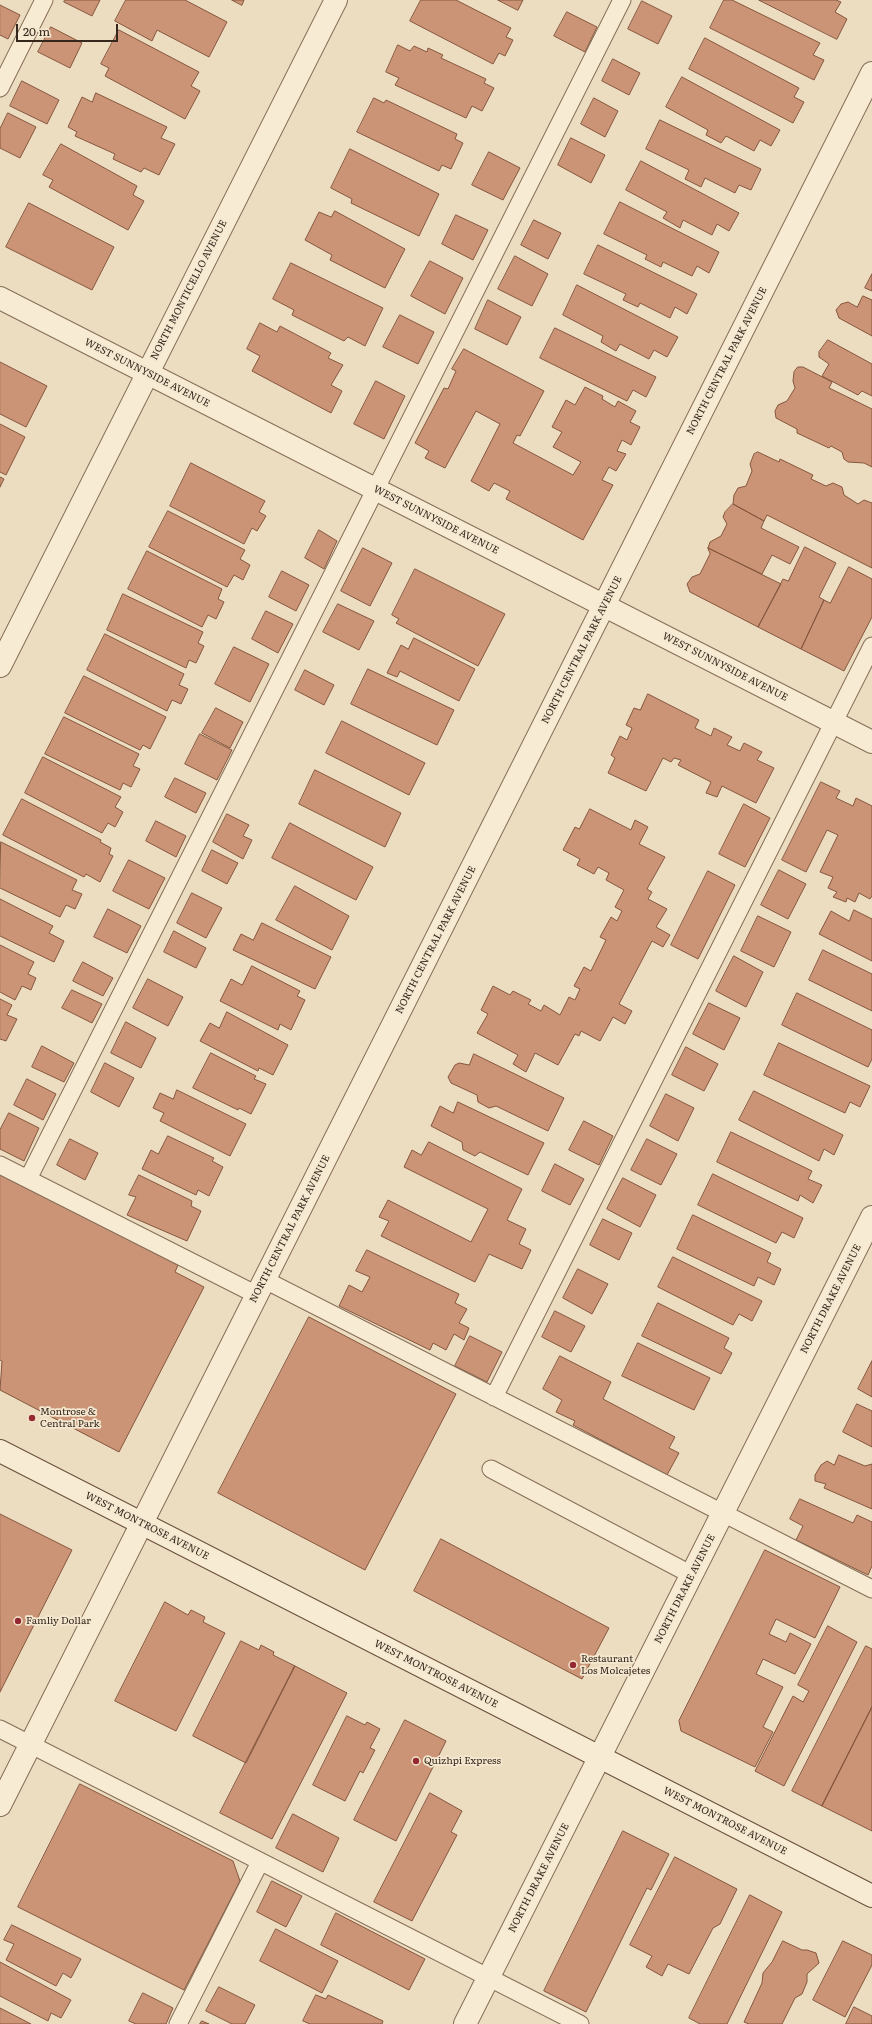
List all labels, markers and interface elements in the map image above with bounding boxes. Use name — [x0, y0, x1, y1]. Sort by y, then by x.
scale bar — [18, 16, 120, 42]
text: 20 m — [23, 22, 50, 40]
street label: NORTH MONTICELLO AVENUE — [148, 218, 230, 362]
street label: NORTH CENTRAL PARK AVENUE — [684, 285, 770, 437]
street label: WEST SUNNYSIDE AVENUE — [82, 336, 212, 410]
street label: WEST SUNNYSIDE AVENUE — [371, 483, 501, 557]
street label: NORTH CENTRAL PARK AVENUE — [539, 574, 625, 726]
street label: WEST SUNNYSIDE AVENUE — [660, 630, 790, 704]
street label: NORTH CENTRAL PARK AVENUE — [393, 864, 479, 1016]
street label: NORTH CENTRAL PARK AVENUE — [247, 1153, 333, 1305]
street label: NORTH DRAKE AVENUE — [798, 1242, 864, 1356]
place label: Montrose & Central Park — [40, 1406, 100, 1430]
marker: Montrose & Central Park — [27, 1413, 37, 1423]
street label: WEST MONTROSE AVENUE — [83, 1489, 211, 1563]
street label: NORTH DRAKE AVENUE — [652, 1532, 718, 1646]
place label: Famliy Dollar — [26, 1615, 91, 1627]
marker: Famliy Dollar — [13, 1616, 23, 1626]
street label: WEST MONTROSE AVENUE — [372, 1637, 500, 1711]
place label: Restaurant Los Molcajetes — [581, 1653, 650, 1676]
marker: Restaurant Los Molcajetes — [568, 1660, 578, 1670]
place label: Quizhpi Express — [424, 1755, 501, 1767]
marker: Quizhpi Express — [411, 1756, 421, 1766]
street label: WEST MONTROSE AVENUE — [661, 1784, 789, 1858]
street label: NORTH DRAKE AVENUE — [506, 1821, 572, 1935]

